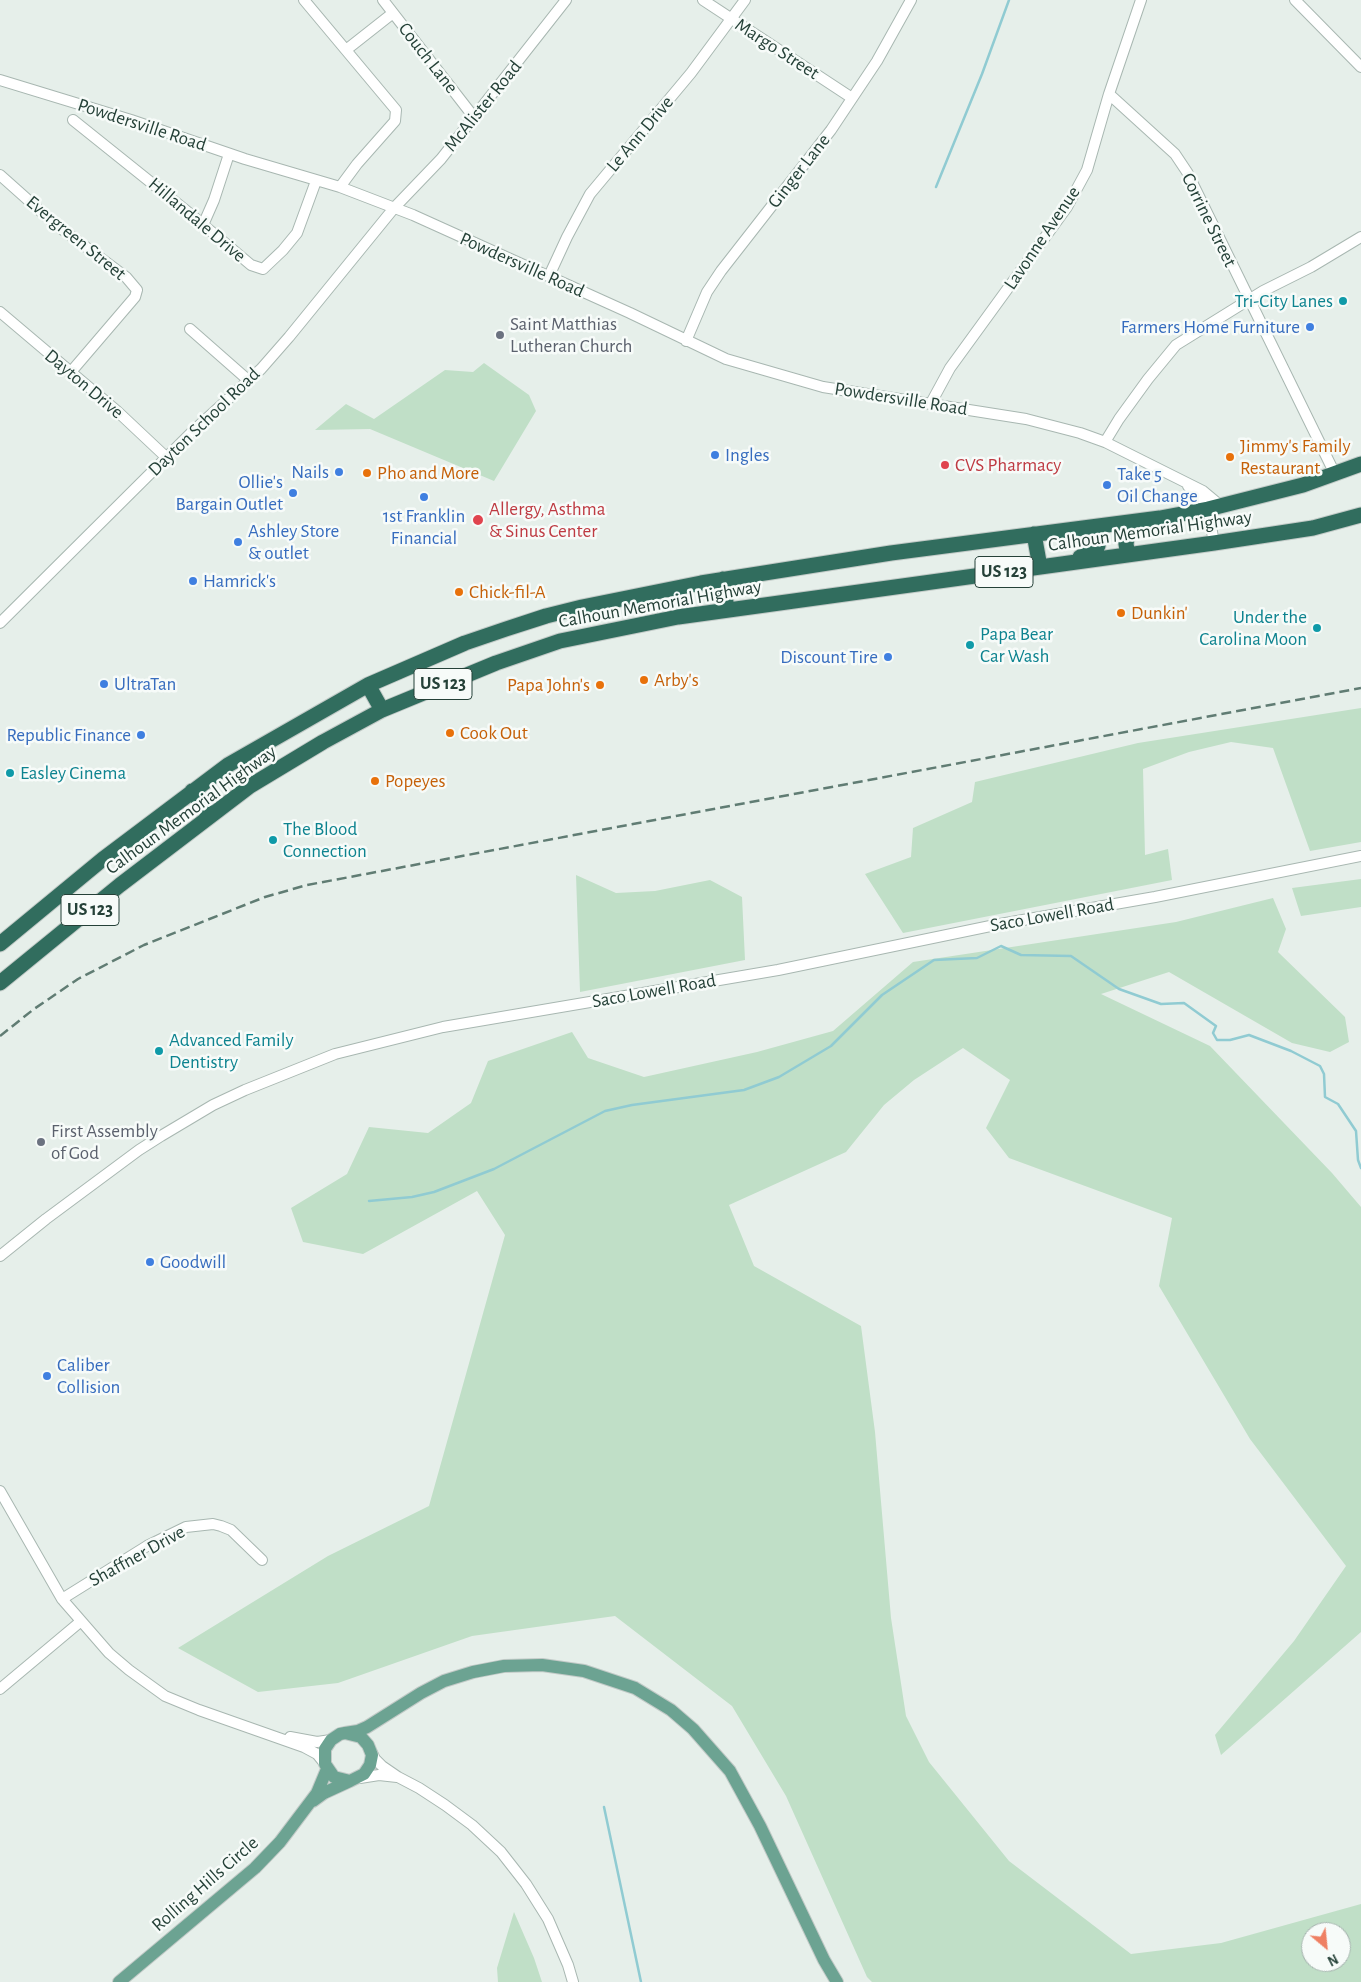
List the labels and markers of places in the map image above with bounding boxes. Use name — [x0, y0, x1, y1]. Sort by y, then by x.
place label: Tri-City Lanes — [1234, 290, 1333, 312]
marker: Tri-City Lanes — [1337, 295, 1349, 307]
place label: Saint Matthias Lutheran Church — [510, 313, 632, 357]
place label: Farmers Home Furniture — [1121, 316, 1300, 338]
marker: Farmers Home Furniture — [1304, 321, 1316, 333]
marker: Saint Matthias Lutheran Church — [494, 329, 506, 341]
place label: Jimmy's Family Restaurant — [1240, 435, 1351, 479]
place label: Ingles — [725, 444, 769, 466]
marker: Ingles — [709, 449, 721, 461]
marker: Jimmy's Family Restaurant — [1224, 451, 1236, 463]
place label: CVS Pharmacy — [955, 454, 1061, 476]
marker: CVS Pharmacy — [939, 459, 951, 471]
place label: Nails — [291, 461, 329, 483]
place label: Pho and More — [377, 462, 479, 484]
place label: Take 5 Oil Change — [1117, 463, 1198, 507]
marker: Nails — [333, 466, 345, 478]
marker: Pho and More — [361, 467, 373, 479]
place label: Ollie's Bargain Outlet — [175, 471, 283, 515]
marker: Take 5 Oil Change — [1101, 479, 1113, 491]
marker: Ollie's Bargain Outlet — [287, 487, 299, 499]
marker: 1st Franklin Financial — [418, 491, 430, 503]
place label: Allergy, Asthma & Sinus Center — [489, 498, 606, 542]
place label: 1st Franklin Financial — [383, 505, 465, 549]
marker: Allergy, Asthma & Sinus Center — [471, 513, 485, 527]
place label: Ashley Store & outlet — [248, 520, 339, 564]
marker: Ashley Store & outlet — [232, 536, 244, 548]
place label: Hamrick's — [203, 570, 276, 592]
marker: Hamrick's — [187, 575, 199, 587]
place label: Chick-fil-A — [469, 581, 546, 603]
marker: Chick-fil-A — [453, 586, 465, 598]
place label: Dunkin' — [1131, 602, 1188, 624]
place label: Under the Carolina Moon — [1199, 606, 1307, 650]
marker: Dunkin' — [1115, 607, 1127, 619]
marker: Under the Carolina Moon — [1311, 622, 1323, 634]
place label: Papa Bear Car Wash — [980, 623, 1053, 667]
marker: Papa Bear Car Wash — [964, 639, 976, 651]
place label: Discount Tire — [780, 646, 878, 668]
marker: Discount Tire — [882, 651, 894, 663]
place label: Arby's — [654, 669, 699, 691]
place label: UltraTan — [114, 673, 176, 695]
place label: Papa John's — [507, 674, 590, 696]
marker: Arby's — [638, 674, 650, 686]
marker: UltraTan — [98, 678, 110, 690]
marker: Papa John's — [594, 679, 606, 691]
place label: Cook Out — [460, 722, 528, 744]
place label: Republic Finance — [6, 724, 131, 746]
marker: Cook Out — [444, 727, 456, 739]
marker: Republic Finance — [135, 729, 147, 741]
place label: Easley Cinema — [20, 762, 126, 784]
marker: Easley Cinema — [4, 767, 16, 779]
place label: Popeyes — [385, 770, 445, 792]
marker: Popeyes — [369, 775, 381, 787]
place label: The Blood Connection — [283, 818, 367, 862]
marker: The Blood Connection — [267, 834, 279, 846]
place label: Advanced Family Dentistry — [169, 1029, 294, 1073]
marker: Advanced Family Dentistry — [153, 1045, 165, 1057]
place label: First Assembly of God — [51, 1120, 158, 1164]
marker: First Assembly of God — [35, 1136, 47, 1148]
place label: Goodwill — [160, 1251, 226, 1273]
marker: Goodwill — [144, 1256, 156, 1268]
place label: Caliber Collision — [57, 1354, 120, 1398]
marker: Caliber Collision — [41, 1370, 53, 1382]

